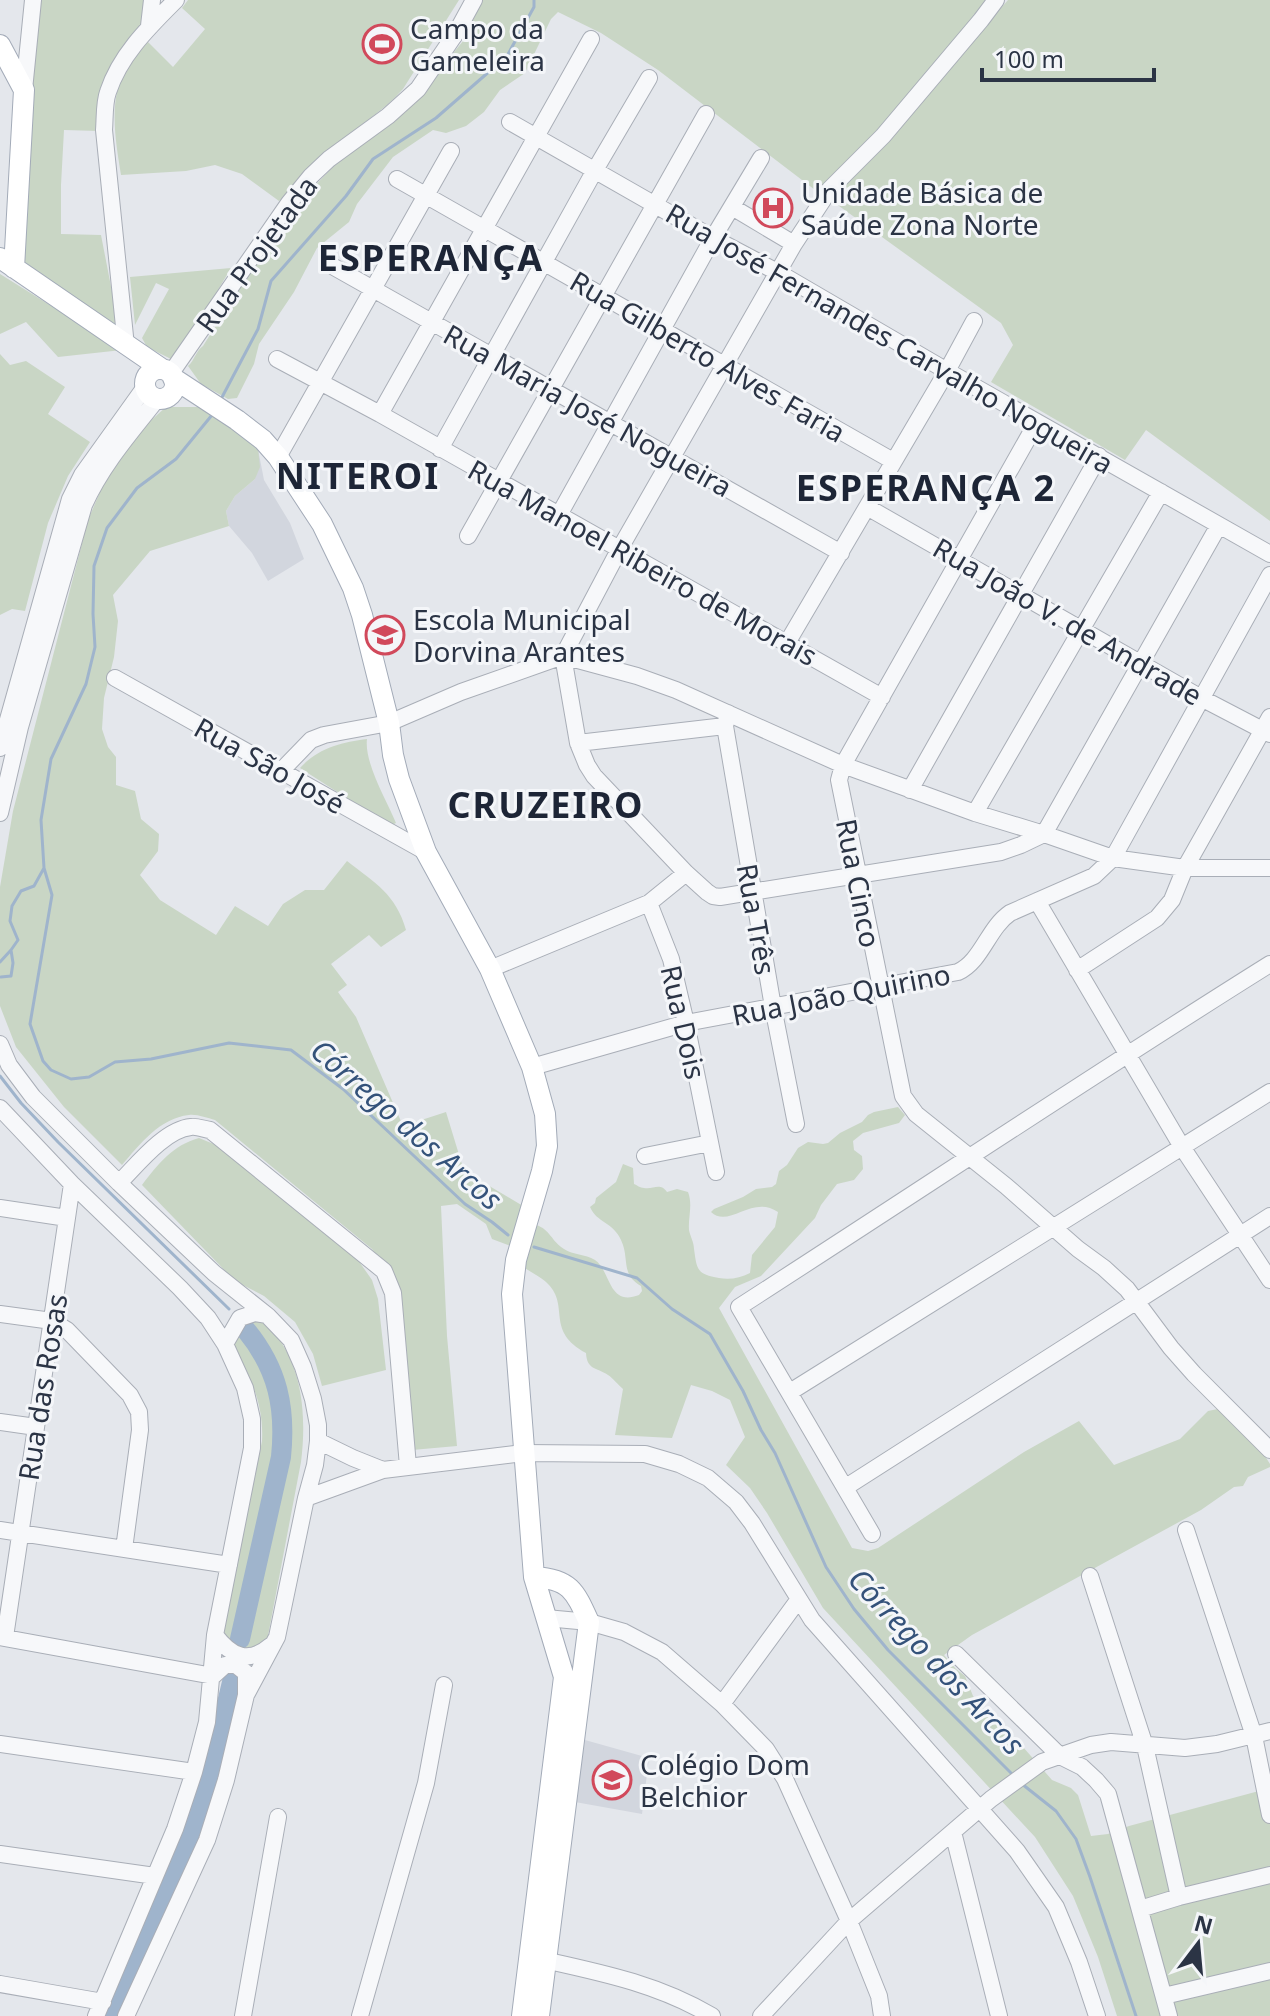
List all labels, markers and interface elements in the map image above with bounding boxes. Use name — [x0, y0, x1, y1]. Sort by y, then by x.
place label: Campo da Gameleira — [410, 9, 545, 79]
sports icon: Campo da Gameleira — [361, 23, 403, 65]
scale bar — [982, 32, 1154, 82]
text: 100 m — [994, 42, 1064, 75]
street label: Rua Projetada — [186, 168, 326, 340]
place label: Unidade Básica de Saúde Zona Norte — [801, 173, 1043, 243]
hospital icon: Unidade Básica de Saúde Zona Norte — [752, 187, 794, 229]
street label: Rua José Fernandes Carvalho Nogueira — [659, 194, 1121, 482]
district label: ESPERANÇA — [318, 233, 544, 282]
street label: Rua Gilberto Alves Faria — [563, 262, 853, 450]
street label: Rua Maria José Nogueira — [437, 315, 739, 505]
street label: Rua Manoel Ribeiro de Morais — [462, 450, 824, 674]
district label: NITEROI — [276, 451, 440, 500]
district label: ESPERANÇA 2 — [796, 463, 1056, 512]
street label: Rua João V. de Andrade — [926, 528, 1210, 714]
place label: Escola Municipal Dorvina Arantes — [413, 600, 631, 670]
school or university icon: Escola Municipal Dorvina Arantes — [364, 614, 406, 656]
street label: Rua São José — [188, 708, 352, 822]
district label: CRUZEIRO — [447, 780, 645, 829]
street label: Rua Cinco — [828, 815, 890, 951]
street label: Rua Três — [729, 861, 785, 977]
street label: Rua João Quirino — [729, 954, 953, 1034]
street label: Rua Dois — [652, 961, 716, 1083]
water label: Córrego dos Arcos — [302, 1029, 512, 1219]
street label: Rua das Rosas — [9, 1291, 75, 1483]
water label: Córrego dos Arcos — [840, 1559, 1034, 1763]
place label: Colégio Dom Belchior — [640, 1745, 810, 1815]
school or university icon: Colégio Dom Belchior — [591, 1759, 633, 1801]
north arrow — [1158, 1904, 1238, 1984]
text: N — [1191, 1907, 1217, 1941]

